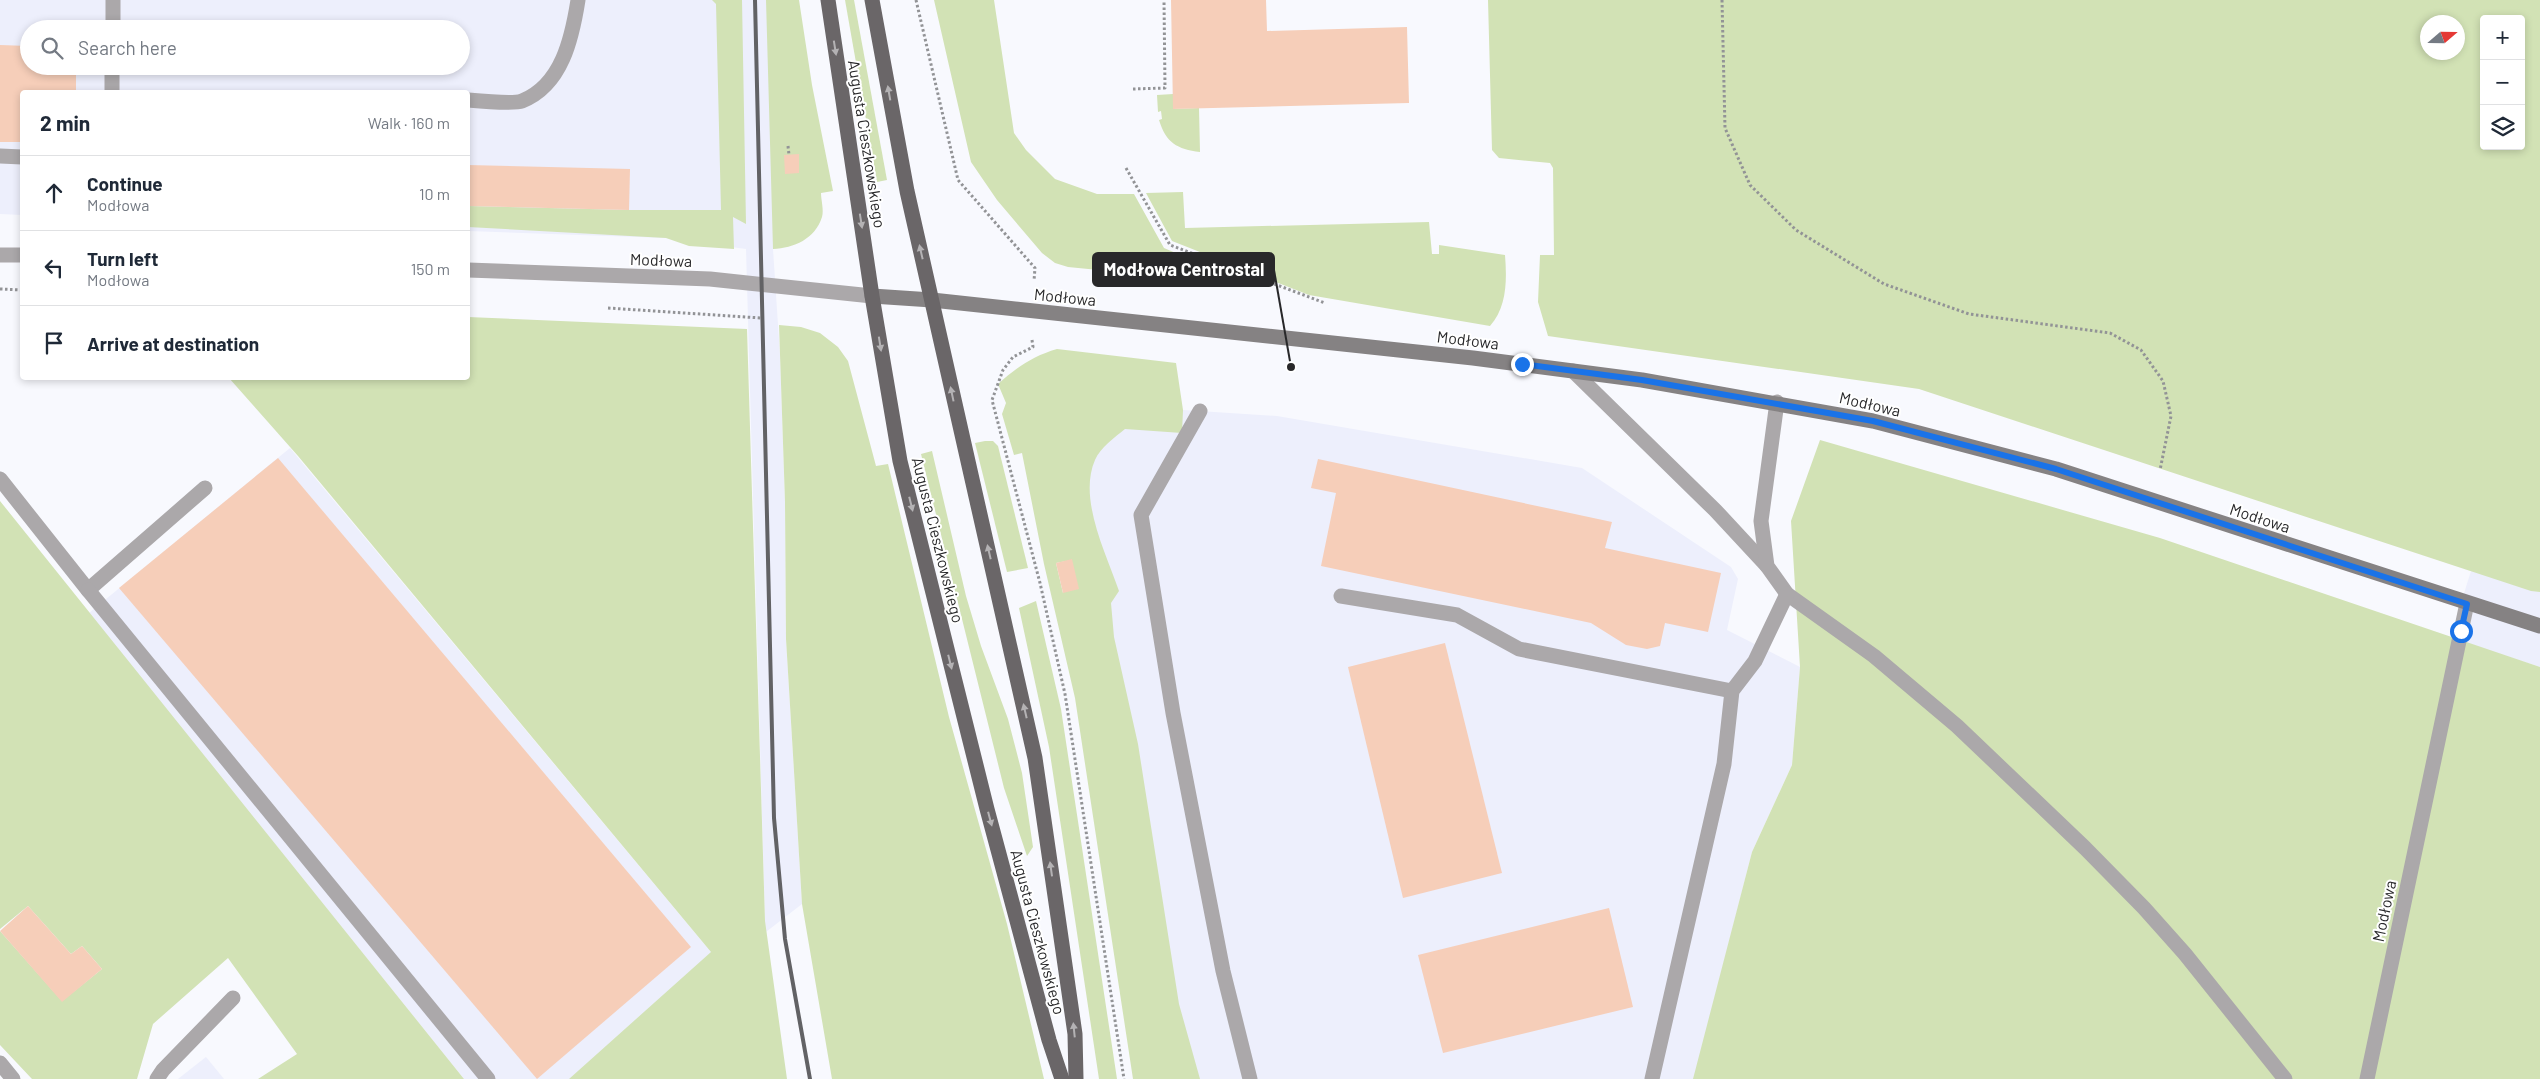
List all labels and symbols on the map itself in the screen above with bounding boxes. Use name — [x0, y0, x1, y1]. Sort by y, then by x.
north arrow — [2420, 15, 2465, 60]
one-way arrow — [831, 41, 839, 57]
street label: Augusta Cieszkowskiego — [845, 58, 890, 229]
one-way arrow — [885, 85, 893, 100]
one-way arrow — [857, 213, 865, 229]
one-way arrow — [917, 245, 925, 260]
street label: Modłowa — [630, 249, 692, 270]
callout: Modłowa Centrostal — [1093, 253, 1274, 286]
text: Modłowa Centrostal — [1103, 258, 1265, 280]
street label: Modłowa — [1033, 284, 1097, 309]
street label: Modłowa — [1436, 326, 1500, 353]
one-way arrow — [877, 337, 885, 353]
route end — [1511, 353, 1534, 376]
one-way arrow — [948, 386, 956, 401]
street label: Modłowa — [1838, 387, 1903, 420]
street label: Augusta Cieszkowskiego — [909, 455, 968, 625]
one-way arrow — [907, 496, 915, 511]
street label: Modłowa — [2228, 499, 2293, 536]
one-way arrow — [985, 545, 993, 560]
route start — [2450, 620, 2473, 643]
one-way arrow — [946, 654, 954, 669]
one-way arrow — [1021, 703, 1029, 718]
one-way arrow — [986, 812, 994, 827]
street label: Augusta Cieszkowskiego — [1007, 847, 1070, 1016]
one-way arrow — [1047, 861, 1055, 877]
street label: Modłowa — [2368, 878, 2399, 943]
one-way arrow — [1070, 1022, 1078, 1038]

